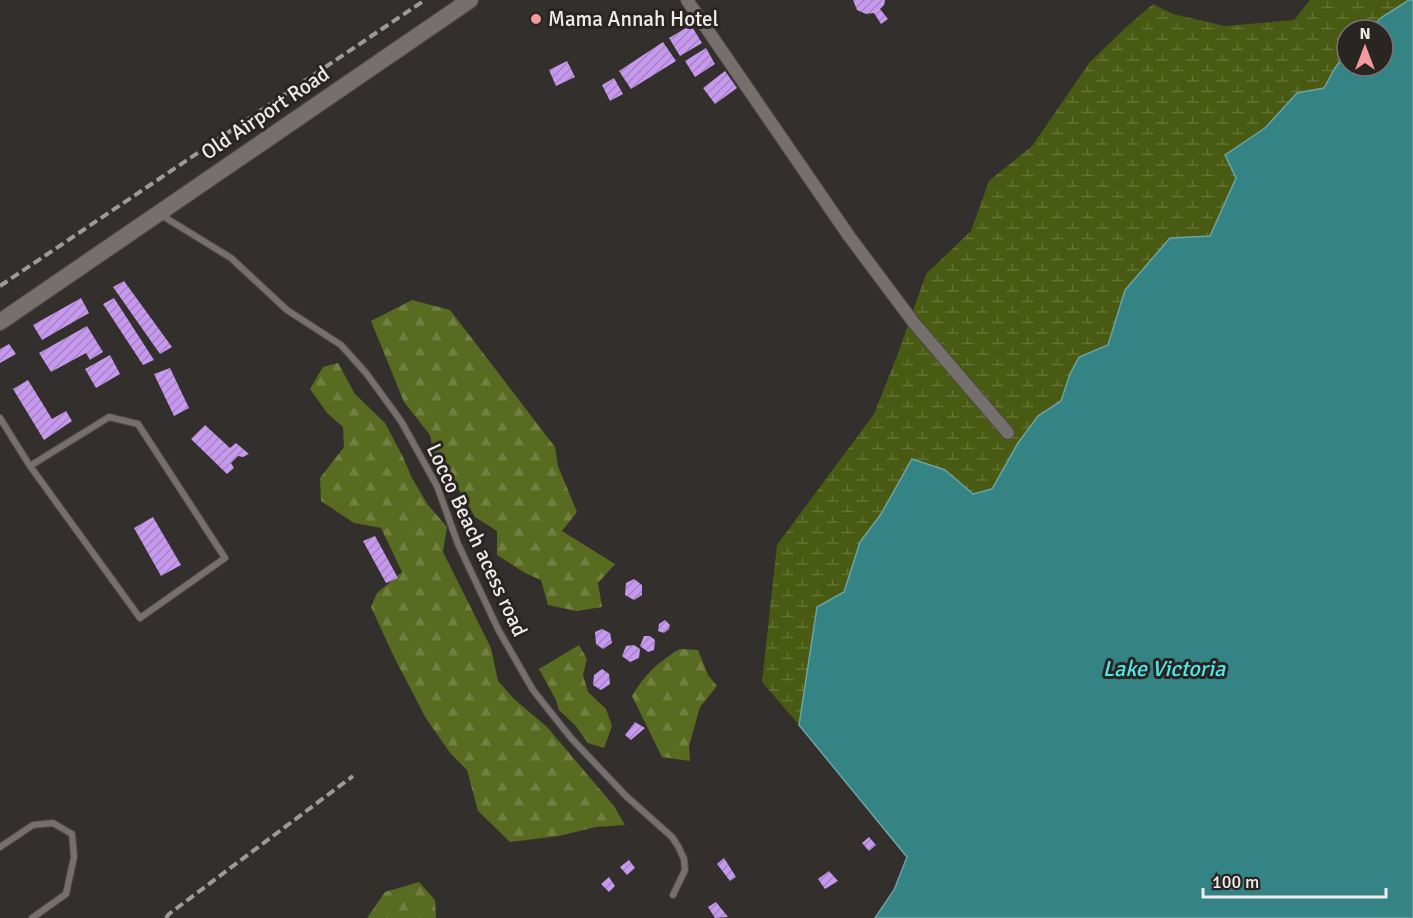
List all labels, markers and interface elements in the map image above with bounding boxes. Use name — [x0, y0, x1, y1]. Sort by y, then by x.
place label: Mama Annah Hotel — [548, 6, 719, 32]
marker: Mama Annah Hotel — [529, 12, 543, 26]
north arrow — [1335, 18, 1395, 78]
text: N — [1359, 24, 1371, 44]
street label: Old Airport Road — [196, 61, 334, 165]
street label: Locco Beach acess road — [421, 439, 533, 641]
water label: Lake Victoria — [1103, 655, 1226, 682]
scale bar — [1203, 861, 1386, 899]
text: 100 m — [1212, 871, 1259, 893]

